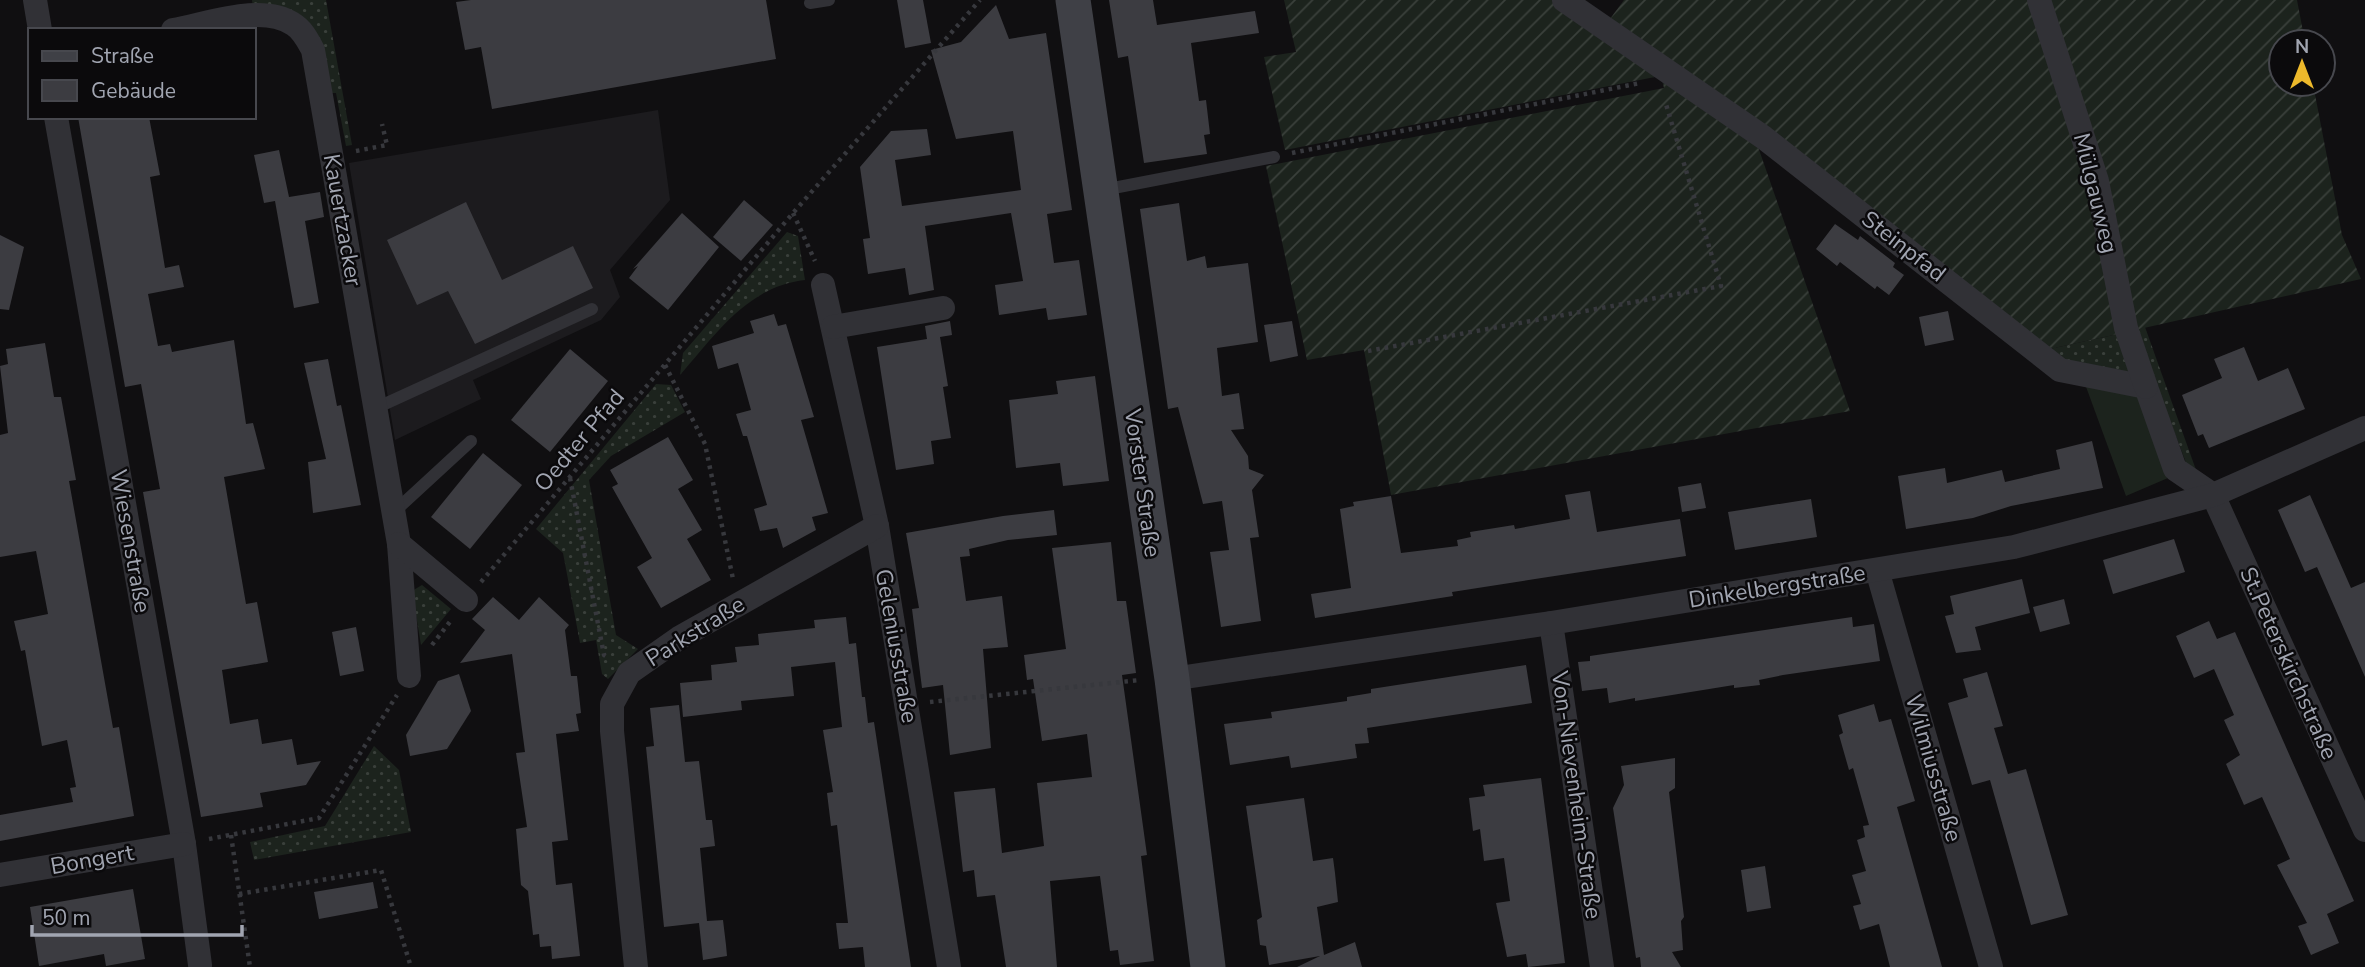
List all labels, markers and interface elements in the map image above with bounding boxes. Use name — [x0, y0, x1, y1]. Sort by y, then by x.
legend — [28, 28, 256, 119]
north arrow — [2267, 28, 2337, 98]
text: N — [2295, 34, 2309, 60]
text: Straße — [91, 42, 154, 70]
text: Gebäude — [91, 77, 176, 105]
street label: Mülgauweg — [2066, 130, 2125, 256]
street label: Kauertzacker — [316, 152, 370, 289]
street label: Steinpfad — [1855, 204, 1952, 289]
street label: Oedter Pfad — [527, 382, 632, 498]
street label: Vorster Straße — [1117, 406, 1168, 559]
street label: Wiesenstraße — [103, 467, 158, 615]
street label: Dinkelbergstraße — [1686, 557, 1868, 616]
street label: St.Peterskirchstraße — [2232, 562, 2345, 764]
street label: Geleniusstraße — [868, 567, 925, 726]
street label: Parkstraße — [640, 589, 751, 674]
street label: Von-Nievenheim-Straße — [1544, 668, 1609, 921]
street label: Wilmiusstraße — [1898, 691, 1969, 846]
street label: Bongert — [48, 837, 137, 882]
scale bar — [32, 894, 242, 938]
text: 50 m — [42, 904, 91, 932]

